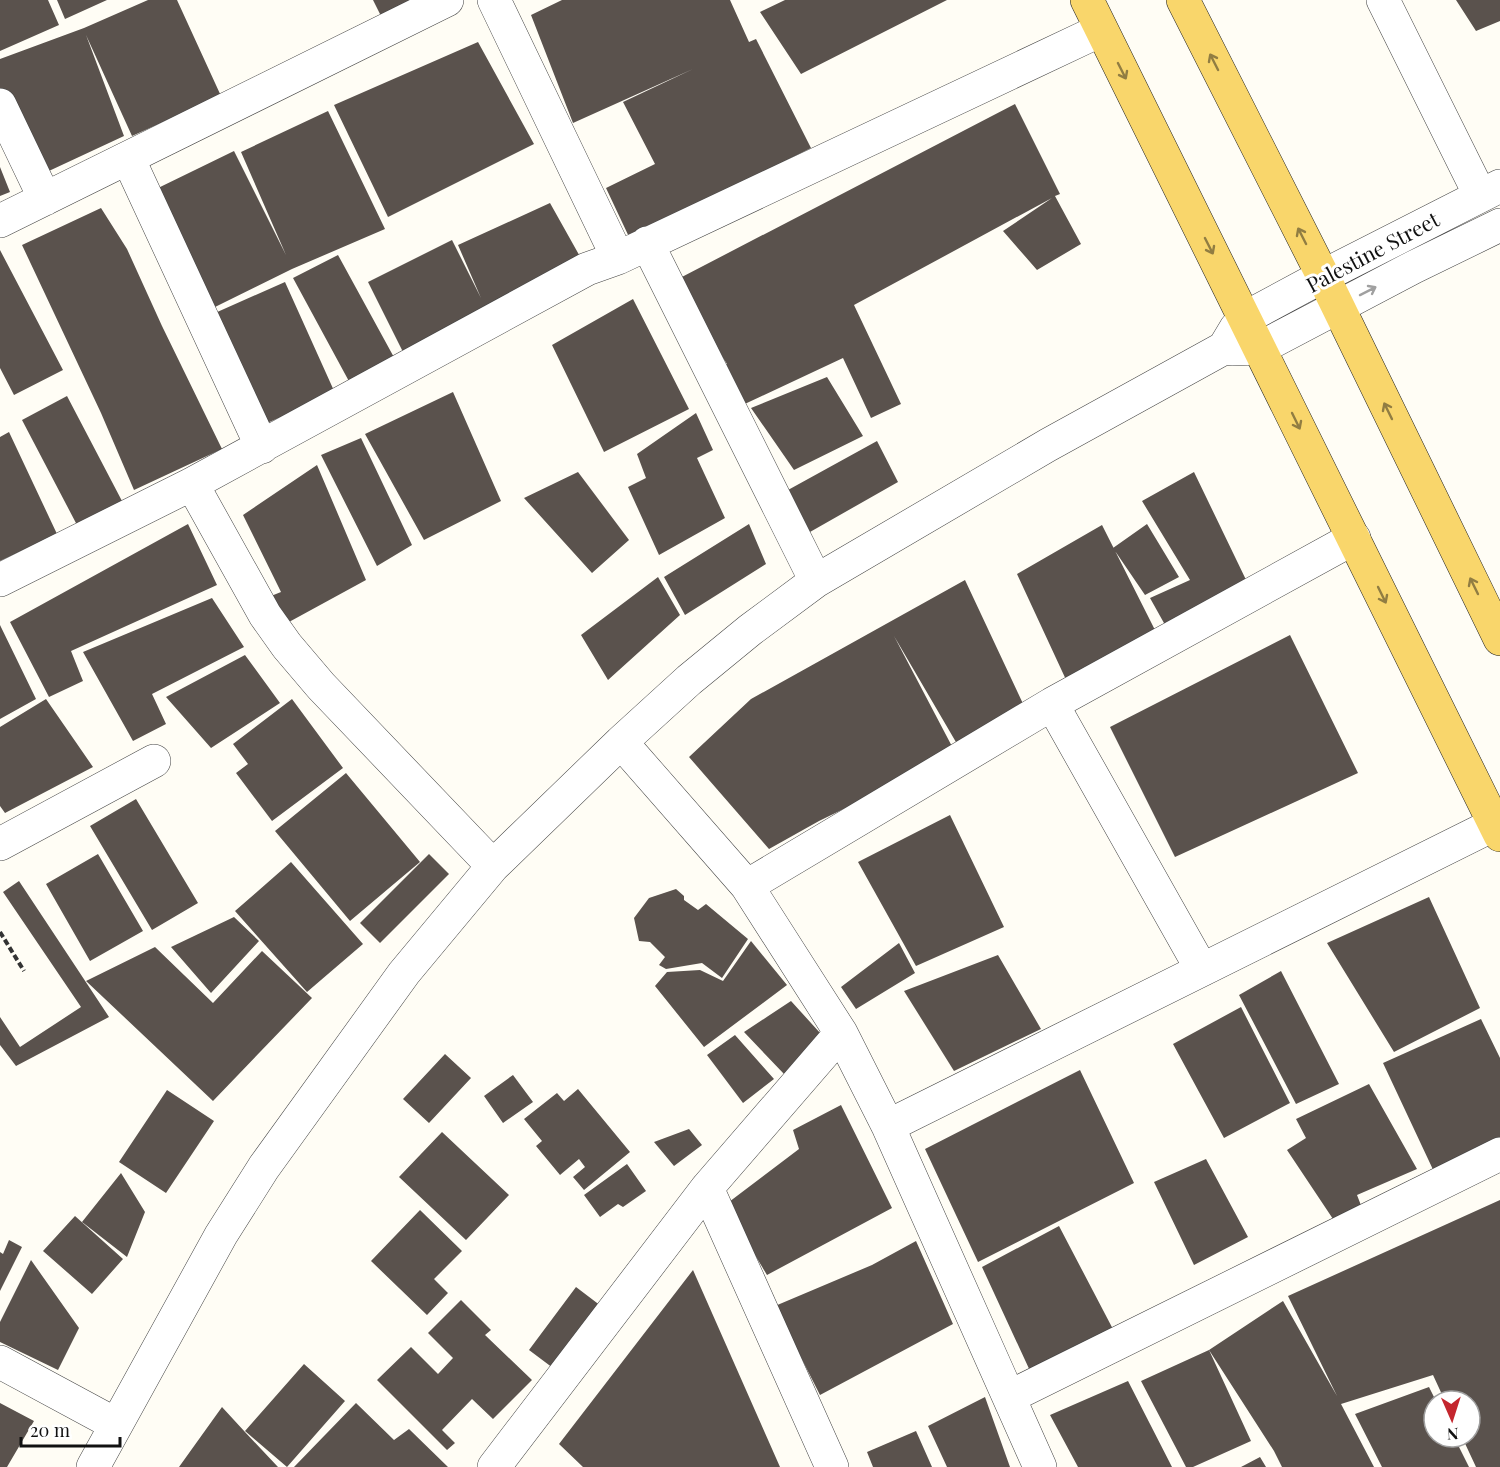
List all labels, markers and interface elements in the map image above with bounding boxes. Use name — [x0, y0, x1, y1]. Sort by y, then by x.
one-way arrow — [1208, 54, 1220, 72]
one-way arrow — [1117, 62, 1128, 80]
street label: Palestine Street — [1301, 204, 1444, 298]
one-way arrow — [1296, 227, 1308, 245]
one-way arrow — [1203, 237, 1215, 254]
one-way arrow — [1359, 285, 1377, 297]
one-way arrow — [1382, 403, 1393, 421]
one-way arrow — [1290, 411, 1302, 429]
one-way arrow — [1468, 578, 1480, 596]
one-way arrow — [1377, 586, 1389, 604]
north arrow — [1422, 1389, 1482, 1449]
scale bar — [21, 1410, 120, 1448]
text: 20 m — [30, 1418, 70, 1442]
text: N — [1446, 1424, 1459, 1445]

